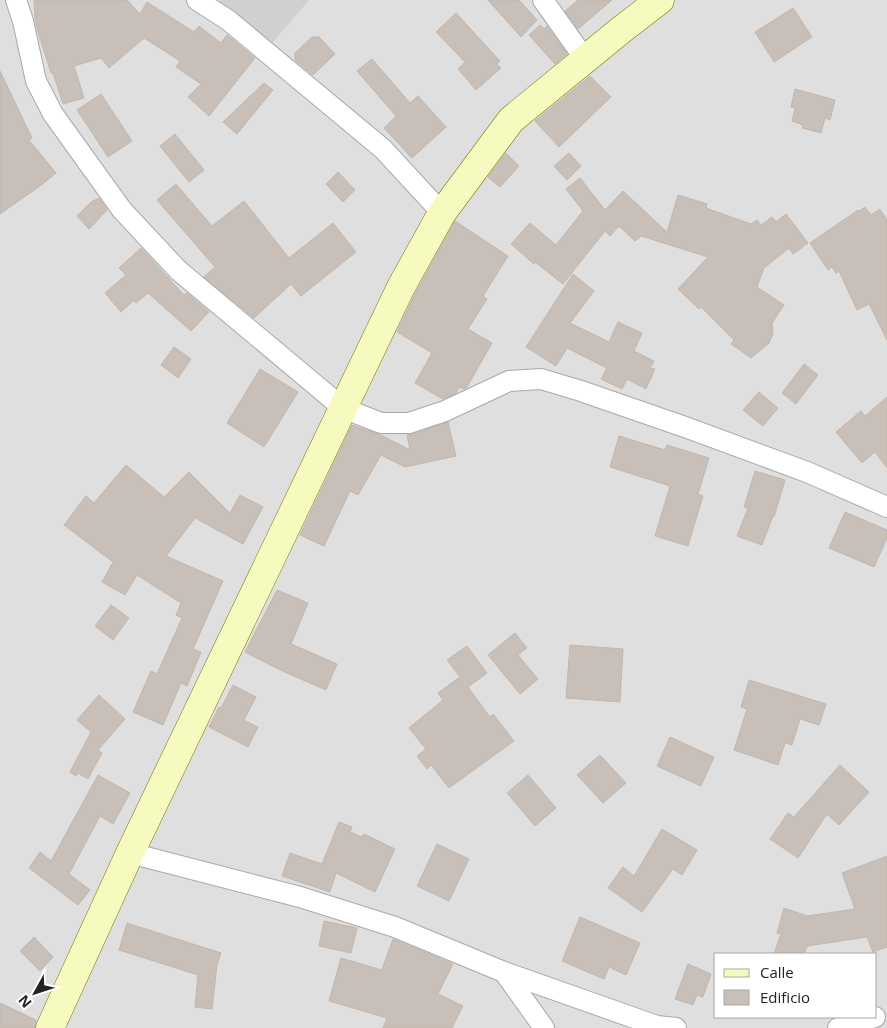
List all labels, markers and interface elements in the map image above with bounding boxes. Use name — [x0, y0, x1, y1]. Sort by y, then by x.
legend — [714, 953, 877, 1018]
text: Calle — [760, 962, 794, 982]
north arrow — [10, 968, 60, 1018]
text: Edificio — [760, 987, 810, 1007]
text: N — [14, 991, 36, 1012]

